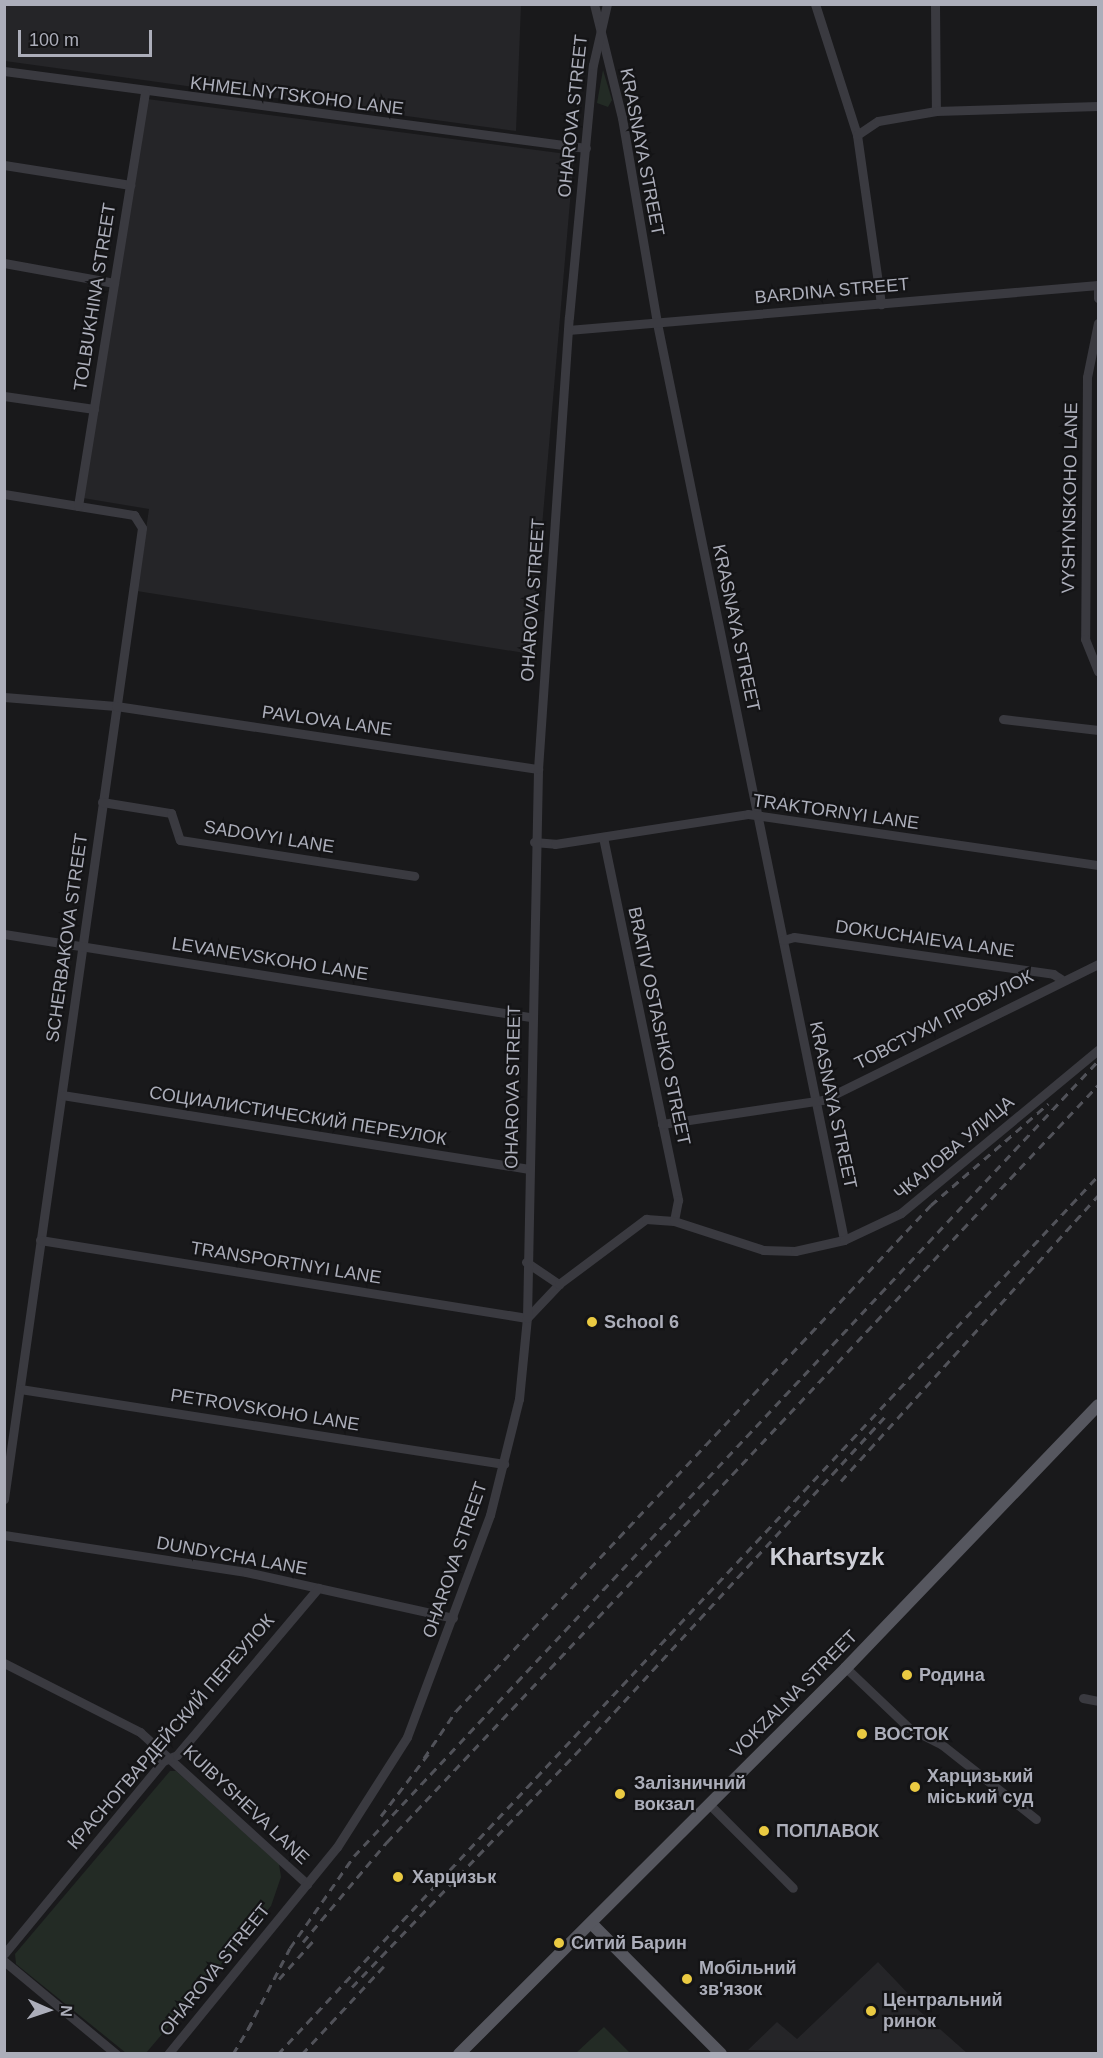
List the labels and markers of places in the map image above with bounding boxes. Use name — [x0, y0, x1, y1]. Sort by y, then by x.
place label: School 6 — [604, 1311, 679, 1333]
marker: School 6 — [585, 1315, 599, 1329]
place label: Родина — [919, 1664, 985, 1686]
marker: Родина — [900, 1668, 914, 1682]
place label: ВОСТОК — [874, 1723, 949, 1745]
marker: ВОСТОК — [855, 1727, 869, 1741]
place label: Харцизький міський суд — [927, 1766, 1034, 1808]
place label: Залізничний вокзал — [634, 1773, 746, 1816]
marker: Харцизький міський суд — [908, 1780, 922, 1794]
marker: Залізничний вокзал — [611, 1785, 629, 1803]
place label: ПОПЛАВОК — [776, 1820, 879, 1842]
marker: ПОПЛАВОК — [757, 1824, 771, 1838]
place label: Харцизьк — [412, 1866, 496, 1888]
marker: Харцизьк — [389, 1868, 407, 1886]
place label: Ситий Барин — [571, 1932, 687, 1954]
marker: Ситий Барин — [552, 1936, 566, 1950]
place label: Мобільний зв'язок — [699, 1958, 797, 2000]
marker: Мобільний зв'язок — [680, 1972, 694, 1986]
place label: Центральний ринок — [883, 1990, 1003, 2032]
marker: Центральний ринок — [864, 2004, 878, 2018]

